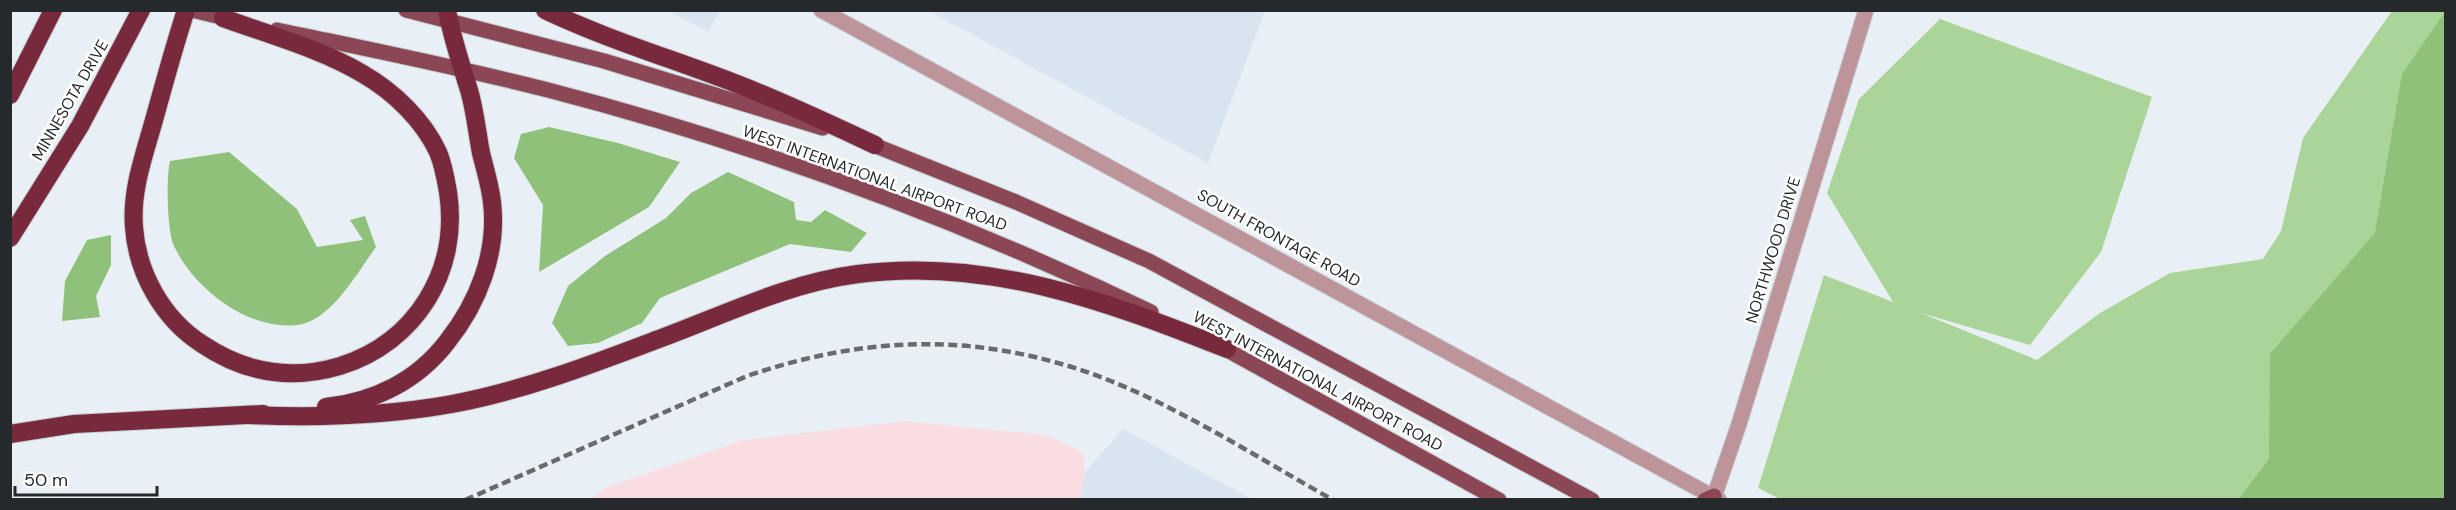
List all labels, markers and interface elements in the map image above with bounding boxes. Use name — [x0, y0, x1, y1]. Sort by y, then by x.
street label: MINNESOTA DRIVE — [27, 36, 113, 164]
street label: WEST INTERNATIONAL AIRPORT ROAD — [740, 120, 1010, 236]
street label: NORTHWOOD DRIVE — [1741, 174, 1805, 326]
street label: SOUTH FRONTAGE ROAD — [1194, 184, 1364, 292]
street label: WEST INTERNATIONAL AIRPORT ROAD — [1189, 306, 1447, 456]
scale bar — [15, 459, 158, 497]
text: 50 m — [24, 468, 68, 492]

